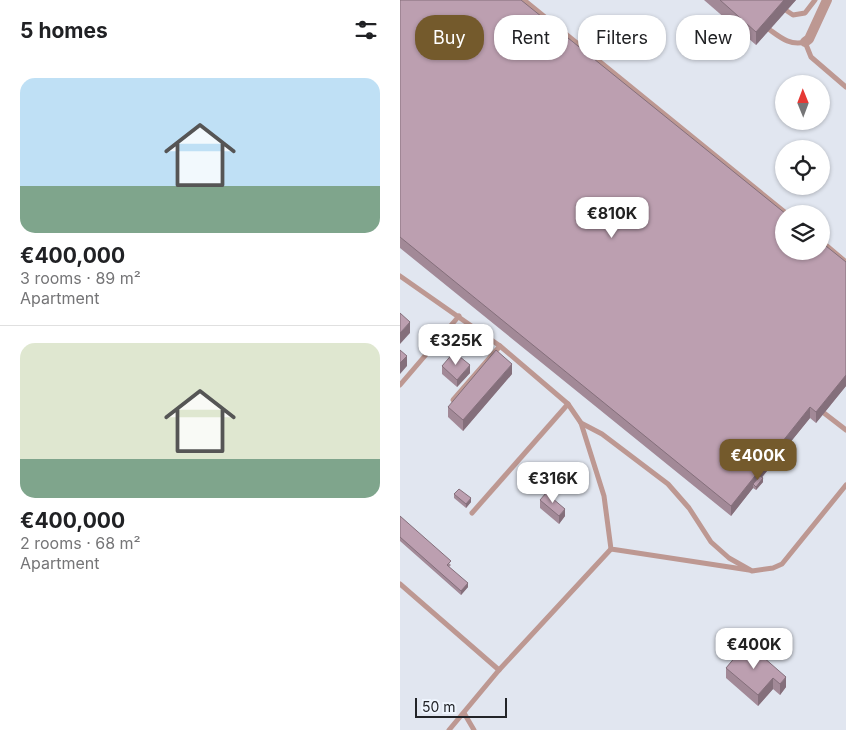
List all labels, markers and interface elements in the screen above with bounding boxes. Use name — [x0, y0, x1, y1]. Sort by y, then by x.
chip: Buy — [415, 15, 484, 60]
chip: Rent — [494, 15, 568, 60]
chip: Filters — [578, 15, 666, 60]
chip: New — [676, 15, 750, 60]
icon: filters — [352, 16, 380, 44]
text: 5 homes — [20, 18, 108, 43]
north arrow — [775, 75, 830, 130]
map controls — [775, 75, 830, 260]
icon: home — [155, 110, 245, 200]
button: locate — [775, 140, 830, 195]
pin: €810K — [577, 196, 647, 239]
text: €810K — [587, 203, 637, 223]
button: layers — [775, 205, 830, 260]
text: €400,000 — [20, 243, 125, 268]
text: 3 rooms · 89 m² — [20, 268, 141, 288]
text: Apartment — [20, 288, 100, 308]
pin: €325K — [421, 324, 491, 366]
text: €325K — [429, 330, 483, 350]
icon: home — [155, 376, 245, 466]
pin: €400K — [723, 438, 793, 481]
text: €400K — [731, 445, 785, 465]
pin: €316K — [518, 462, 588, 504]
text: €316K — [528, 468, 578, 488]
text: €400,000 — [20, 508, 125, 533]
text: 2 rooms · 68 m² — [20, 533, 141, 553]
text: Apartment — [20, 553, 100, 573]
pin: €400K — [719, 628, 789, 670]
text: €400K — [727, 634, 781, 654]
scale bar — [415, 695, 508, 718]
text: 50 m — [422, 698, 456, 715]

